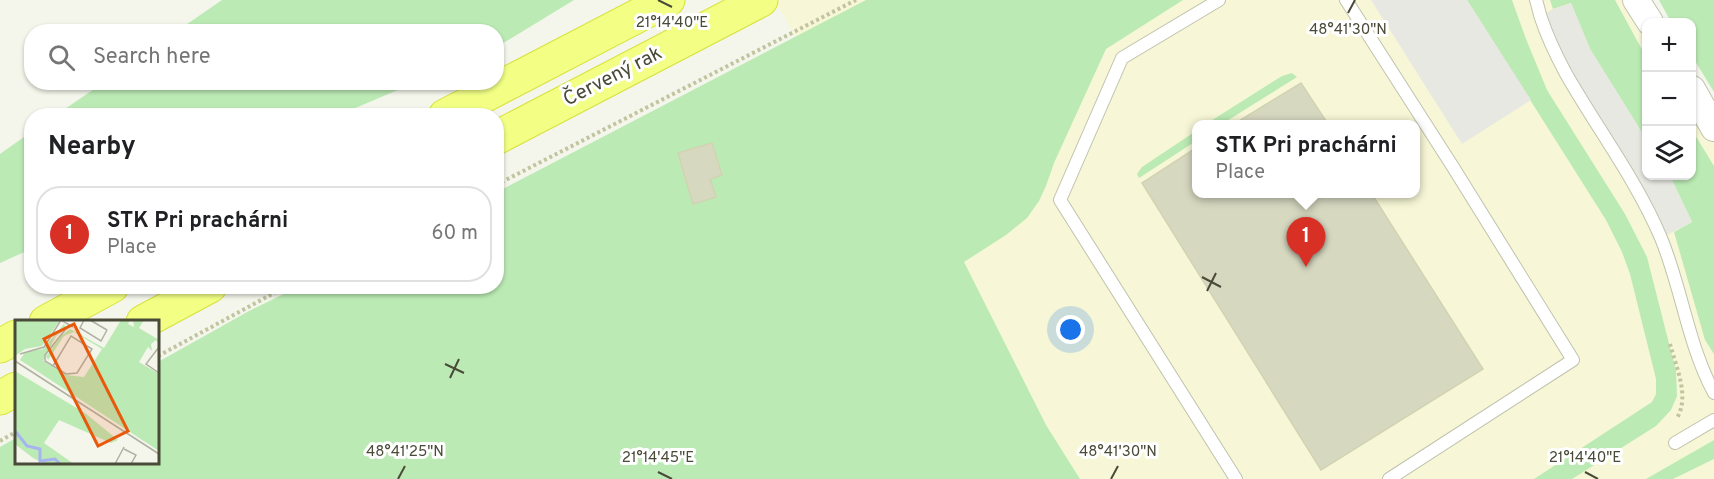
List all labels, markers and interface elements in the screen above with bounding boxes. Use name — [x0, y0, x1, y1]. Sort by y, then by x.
text: 21°14'40"E — [636, 14, 708, 33]
map controls — [1642, 18, 1696, 180]
button: + — [1642, 18, 1696, 72]
text: 48°41'30"N — [1309, 21, 1387, 40]
search box — [24, 24, 504, 90]
street label: Červený rak — [558, 39, 667, 113]
icon: search — [45, 41, 78, 74]
text: Search here — [93, 44, 211, 71]
button: − — [1642, 72, 1696, 126]
popup — [1192, 120, 1420, 198]
button: layers — [1642, 126, 1696, 180]
text: Nearby — [48, 131, 136, 164]
text: STK Pri prachárni — [1215, 133, 1397, 160]
text: Place — [1215, 160, 1265, 186]
text: STK Pri prachárni — [107, 208, 288, 235]
pin: 1 — [1286, 218, 1326, 267]
text: 1 — [66, 221, 74, 247]
text: 60 m — [432, 221, 478, 247]
text: Place — [107, 235, 157, 261]
your location — [1056, 315, 1085, 344]
inset map — [15, 320, 159, 464]
text: 48°41'25"N — [366, 443, 444, 462]
text: 48°41'30"N — [1079, 443, 1157, 462]
text: 21°14'45"E — [622, 449, 694, 468]
text: 21°14'40"E — [1549, 449, 1621, 468]

